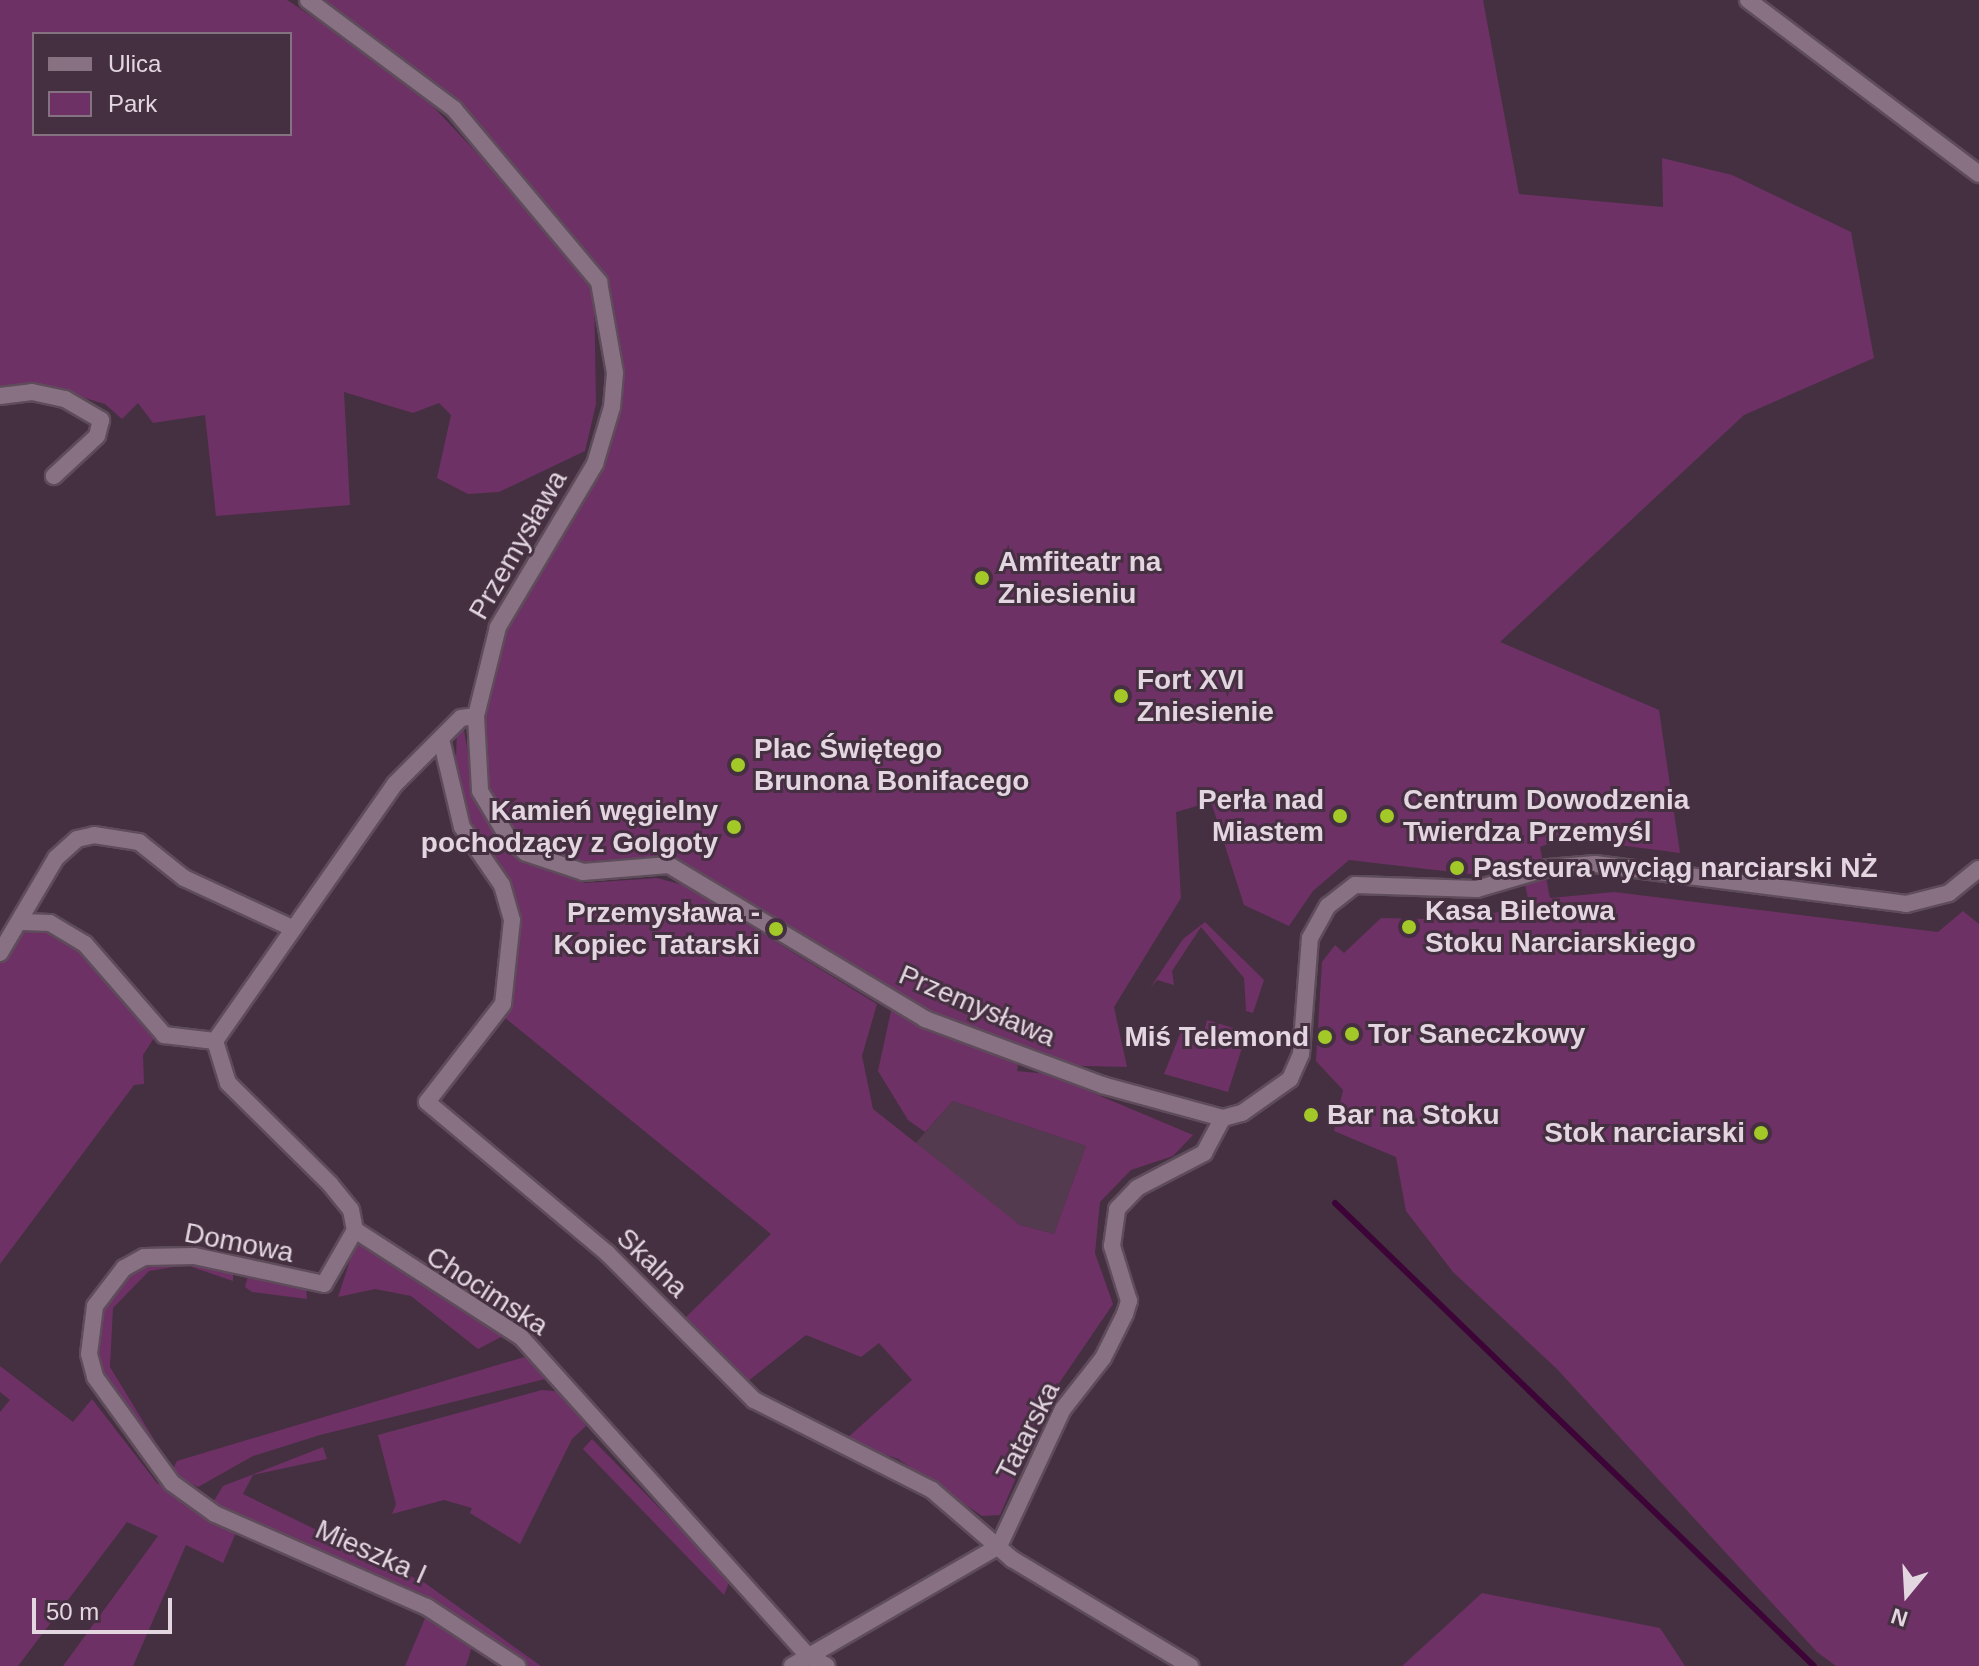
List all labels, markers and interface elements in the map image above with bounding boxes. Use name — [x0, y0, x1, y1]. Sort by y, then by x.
legend — [32, 32, 292, 136]
text: Ulica — [108, 50, 161, 77]
text: Park — [108, 90, 157, 117]
street label: Przemysława — [462, 465, 574, 625]
place label: Amfiteatr na Zniesieniu — [998, 545, 1161, 611]
marker: Amfiteatr na Zniesieniu — [973, 569, 991, 587]
place label: Fort XVI Zniesienie — [1137, 663, 1274, 729]
marker: Fort XVI Zniesienie — [1112, 687, 1130, 705]
place label: Plac Świętego Brunona Bonifacego — [754, 732, 1029, 798]
marker: Plac Świętego Brunona Bonifacego — [729, 756, 747, 774]
place label: Perła nad Miastem — [1198, 783, 1324, 849]
place label: Centrum Dowodzenia Twierdza Przemyśl — [1403, 783, 1689, 849]
place label: Kamień węgielny pochodzący z Golgoty — [421, 794, 718, 860]
marker: Perła nad Miastem — [1331, 807, 1349, 825]
marker: Centrum Dowodzenia Twierdza Przemyśl — [1378, 807, 1396, 825]
marker: Kamień węgielny pochodzący z Golgoty — [725, 818, 743, 836]
place label: Pasteura wyciąg narciarski NŻ — [1473, 851, 1878, 885]
marker: Pasteura wyciąg narciarski NŻ — [1448, 859, 1466, 877]
place label: Kasa Biletowa Stoku Narciarskiego — [1425, 894, 1696, 960]
place label: Przemysława - Kopiec Tatarski — [554, 896, 760, 962]
marker: Kasa Biletowa Stoku Narciarskiego — [1400, 918, 1418, 936]
marker: Przemysława - Kopiec Tatarski — [767, 920, 785, 938]
street label: Przemysława — [894, 958, 1060, 1054]
place label: Tor Saneczkowy — [1368, 1017, 1585, 1051]
place label: Miś Telemond — [1124, 1020, 1309, 1054]
marker: Tor Saneczkowy — [1343, 1025, 1361, 1043]
marker: Miś Telemond — [1316, 1028, 1334, 1046]
place label: Bar na Stoku — [1327, 1098, 1500, 1132]
marker: Bar na Stoku — [1302, 1106, 1320, 1124]
place label: Stok narciarski — [1544, 1116, 1745, 1150]
marker: Stok narciarski — [1752, 1124, 1770, 1142]
street label: Domowa — [182, 1216, 296, 1270]
street label: Skalna — [610, 1221, 694, 1305]
street label: Chocimska — [420, 1239, 554, 1343]
street label: Tatarska — [989, 1376, 1067, 1486]
street label: Mieszka I — [310, 1513, 432, 1591]
north arrow — [1867, 1554, 1947, 1634]
scale bar — [36, 1582, 176, 1632]
text: 50 m — [46, 1598, 99, 1625]
text: N — [1888, 1603, 1911, 1632]

